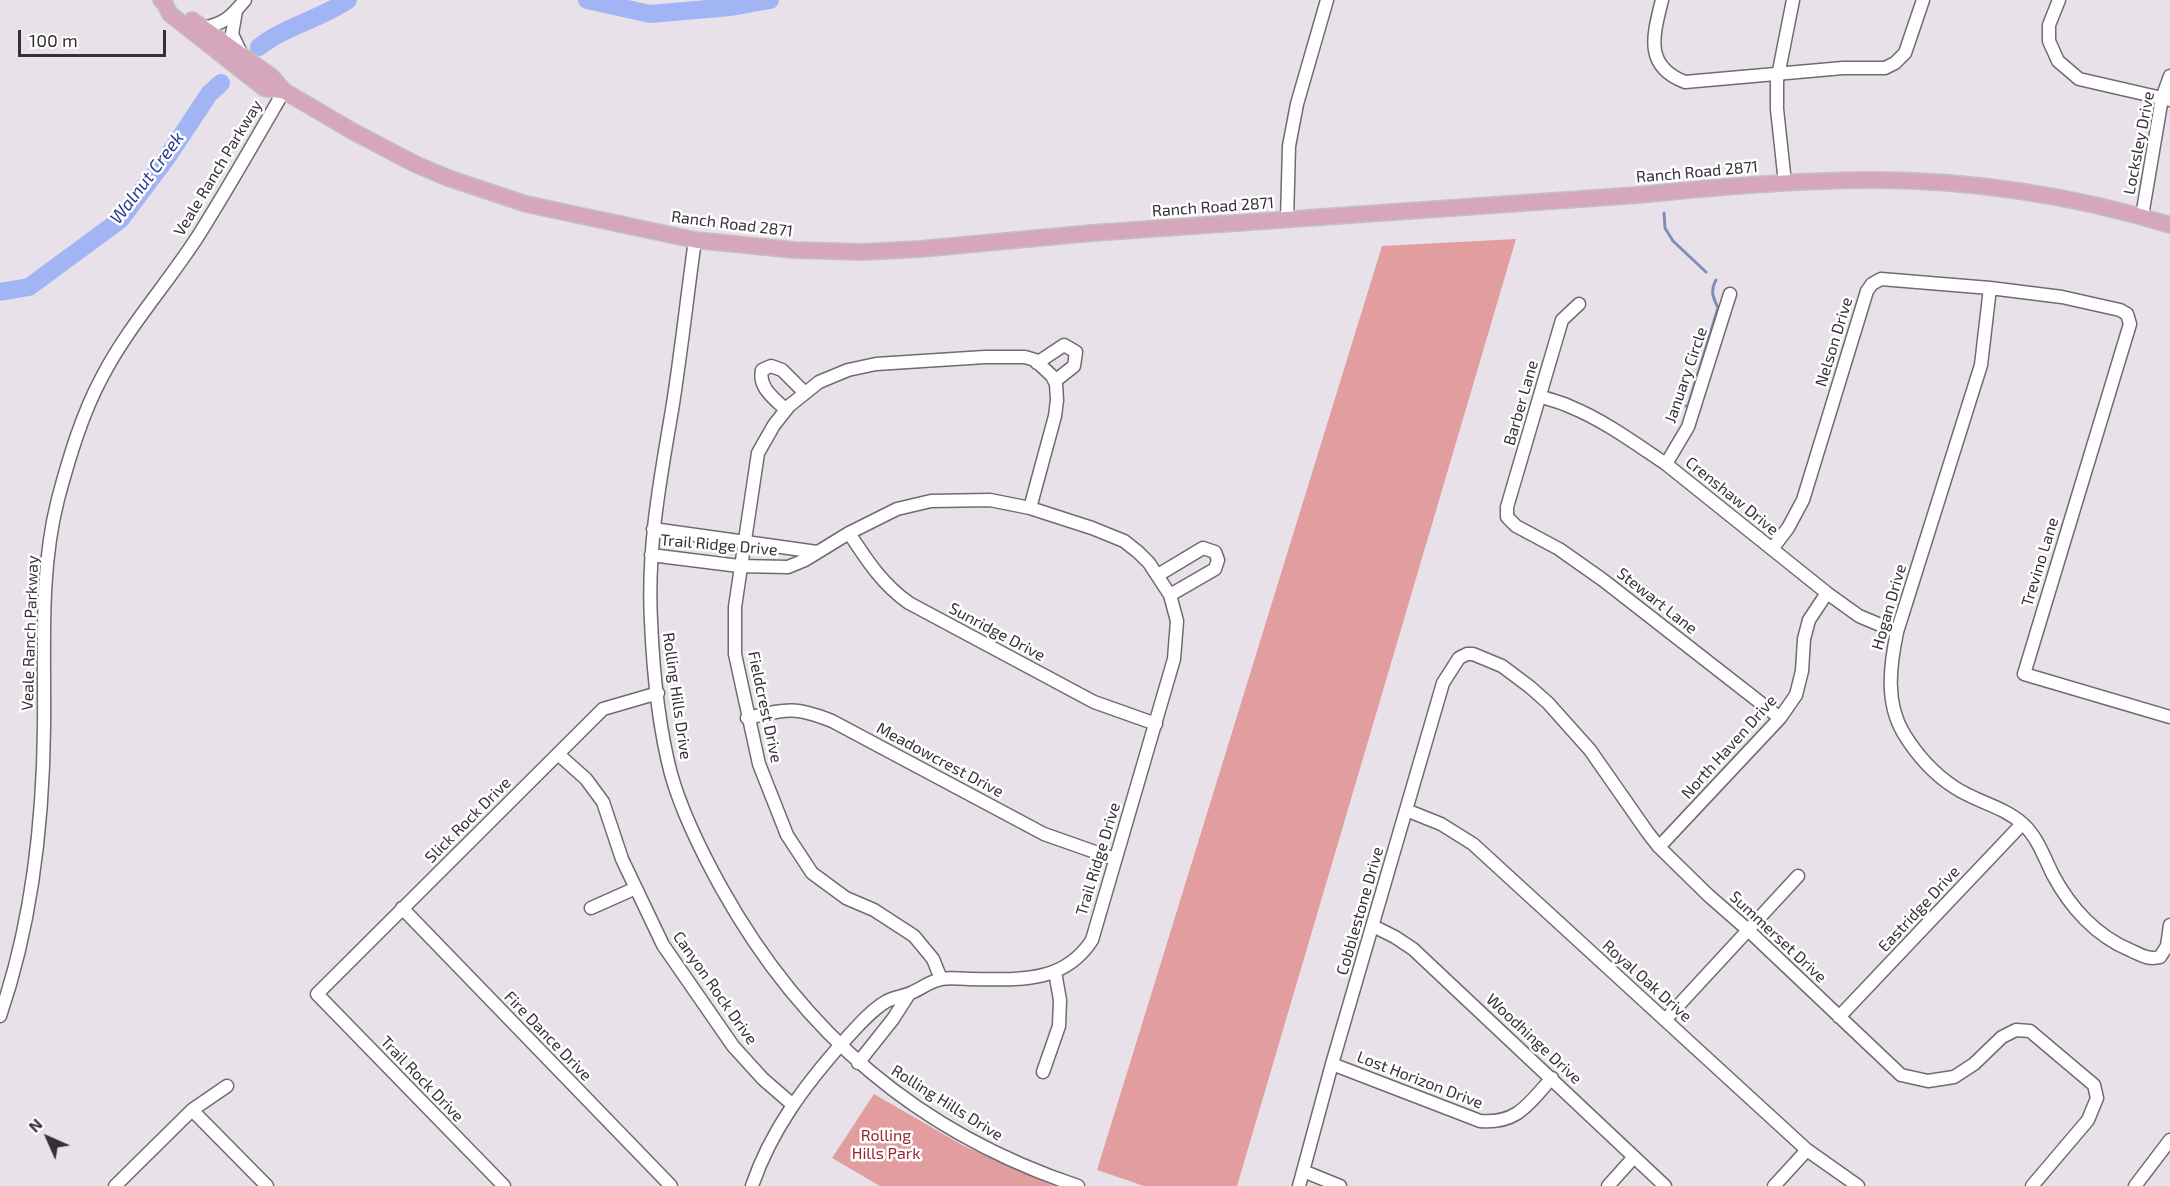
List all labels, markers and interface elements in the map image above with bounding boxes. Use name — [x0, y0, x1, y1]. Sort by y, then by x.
scale bar — [21, 18, 170, 56]
text: 100 m — [29, 29, 78, 51]
street label: Locksley Drive — [2120, 90, 2158, 196]
street label: Veale Ranch Parkway — [170, 97, 266, 239]
water label: Walnut Creek — [105, 128, 189, 228]
street label: Ranch Road 2871 — [1635, 157, 1759, 187]
street label: Ranch Road 2871 — [1151, 193, 1275, 221]
street label: Ranch Road 2871 — [670, 207, 794, 241]
street label: Nelson Drive — [1811, 295, 1857, 389]
street label: January Circle — [1661, 324, 1711, 426]
street label: Barber Lane — [1500, 358, 1542, 448]
street label: Crenshaw Drive — [1682, 453, 1782, 539]
street label: Trevino Lane — [2017, 515, 2063, 609]
street label: Trail Ridge Drive — [660, 530, 778, 560]
street label: Veale Ranch Parkway — [18, 555, 42, 711]
street label: Hogan Drive — [1868, 562, 1910, 652]
street label: Stewart Lane — [1613, 564, 1701, 638]
street label: Sunridge Drive — [946, 599, 1048, 665]
street label: Rolling Hills Drive — [659, 631, 695, 761]
street label: Fieldcrest Drive — [744, 649, 786, 765]
street label: North Haven Drive — [1677, 691, 1781, 803]
street label: Meadowcrest Drive — [873, 718, 1007, 802]
street label: Slick Rock Drive — [421, 773, 515, 867]
street label: Trail Ridge Drive — [1072, 800, 1124, 918]
street label: Cobblestone Drive — [1333, 845, 1387, 977]
street label: Eastridge Drive — [1874, 862, 1964, 956]
street label: Summerset Drive — [1726, 887, 1830, 987]
street label: Canyon Rock Drive — [669, 928, 761, 1048]
street label: Royal Oak Drive — [1598, 936, 1696, 1026]
street label: Fire Dance Drive — [500, 987, 596, 1085]
street label: Woodhinge Drive — [1482, 990, 1586, 1088]
street label: Trail Rock Drive — [376, 1032, 468, 1126]
street label: Lost Horizon Drive — [1354, 1047, 1486, 1113]
street label: Rolling Hills Drive — [888, 1061, 1006, 1145]
north arrow — [18, 1108, 78, 1168]
text: N — [24, 1114, 46, 1136]
park label: Rolling Hills Park — [852, 1126, 920, 1164]

